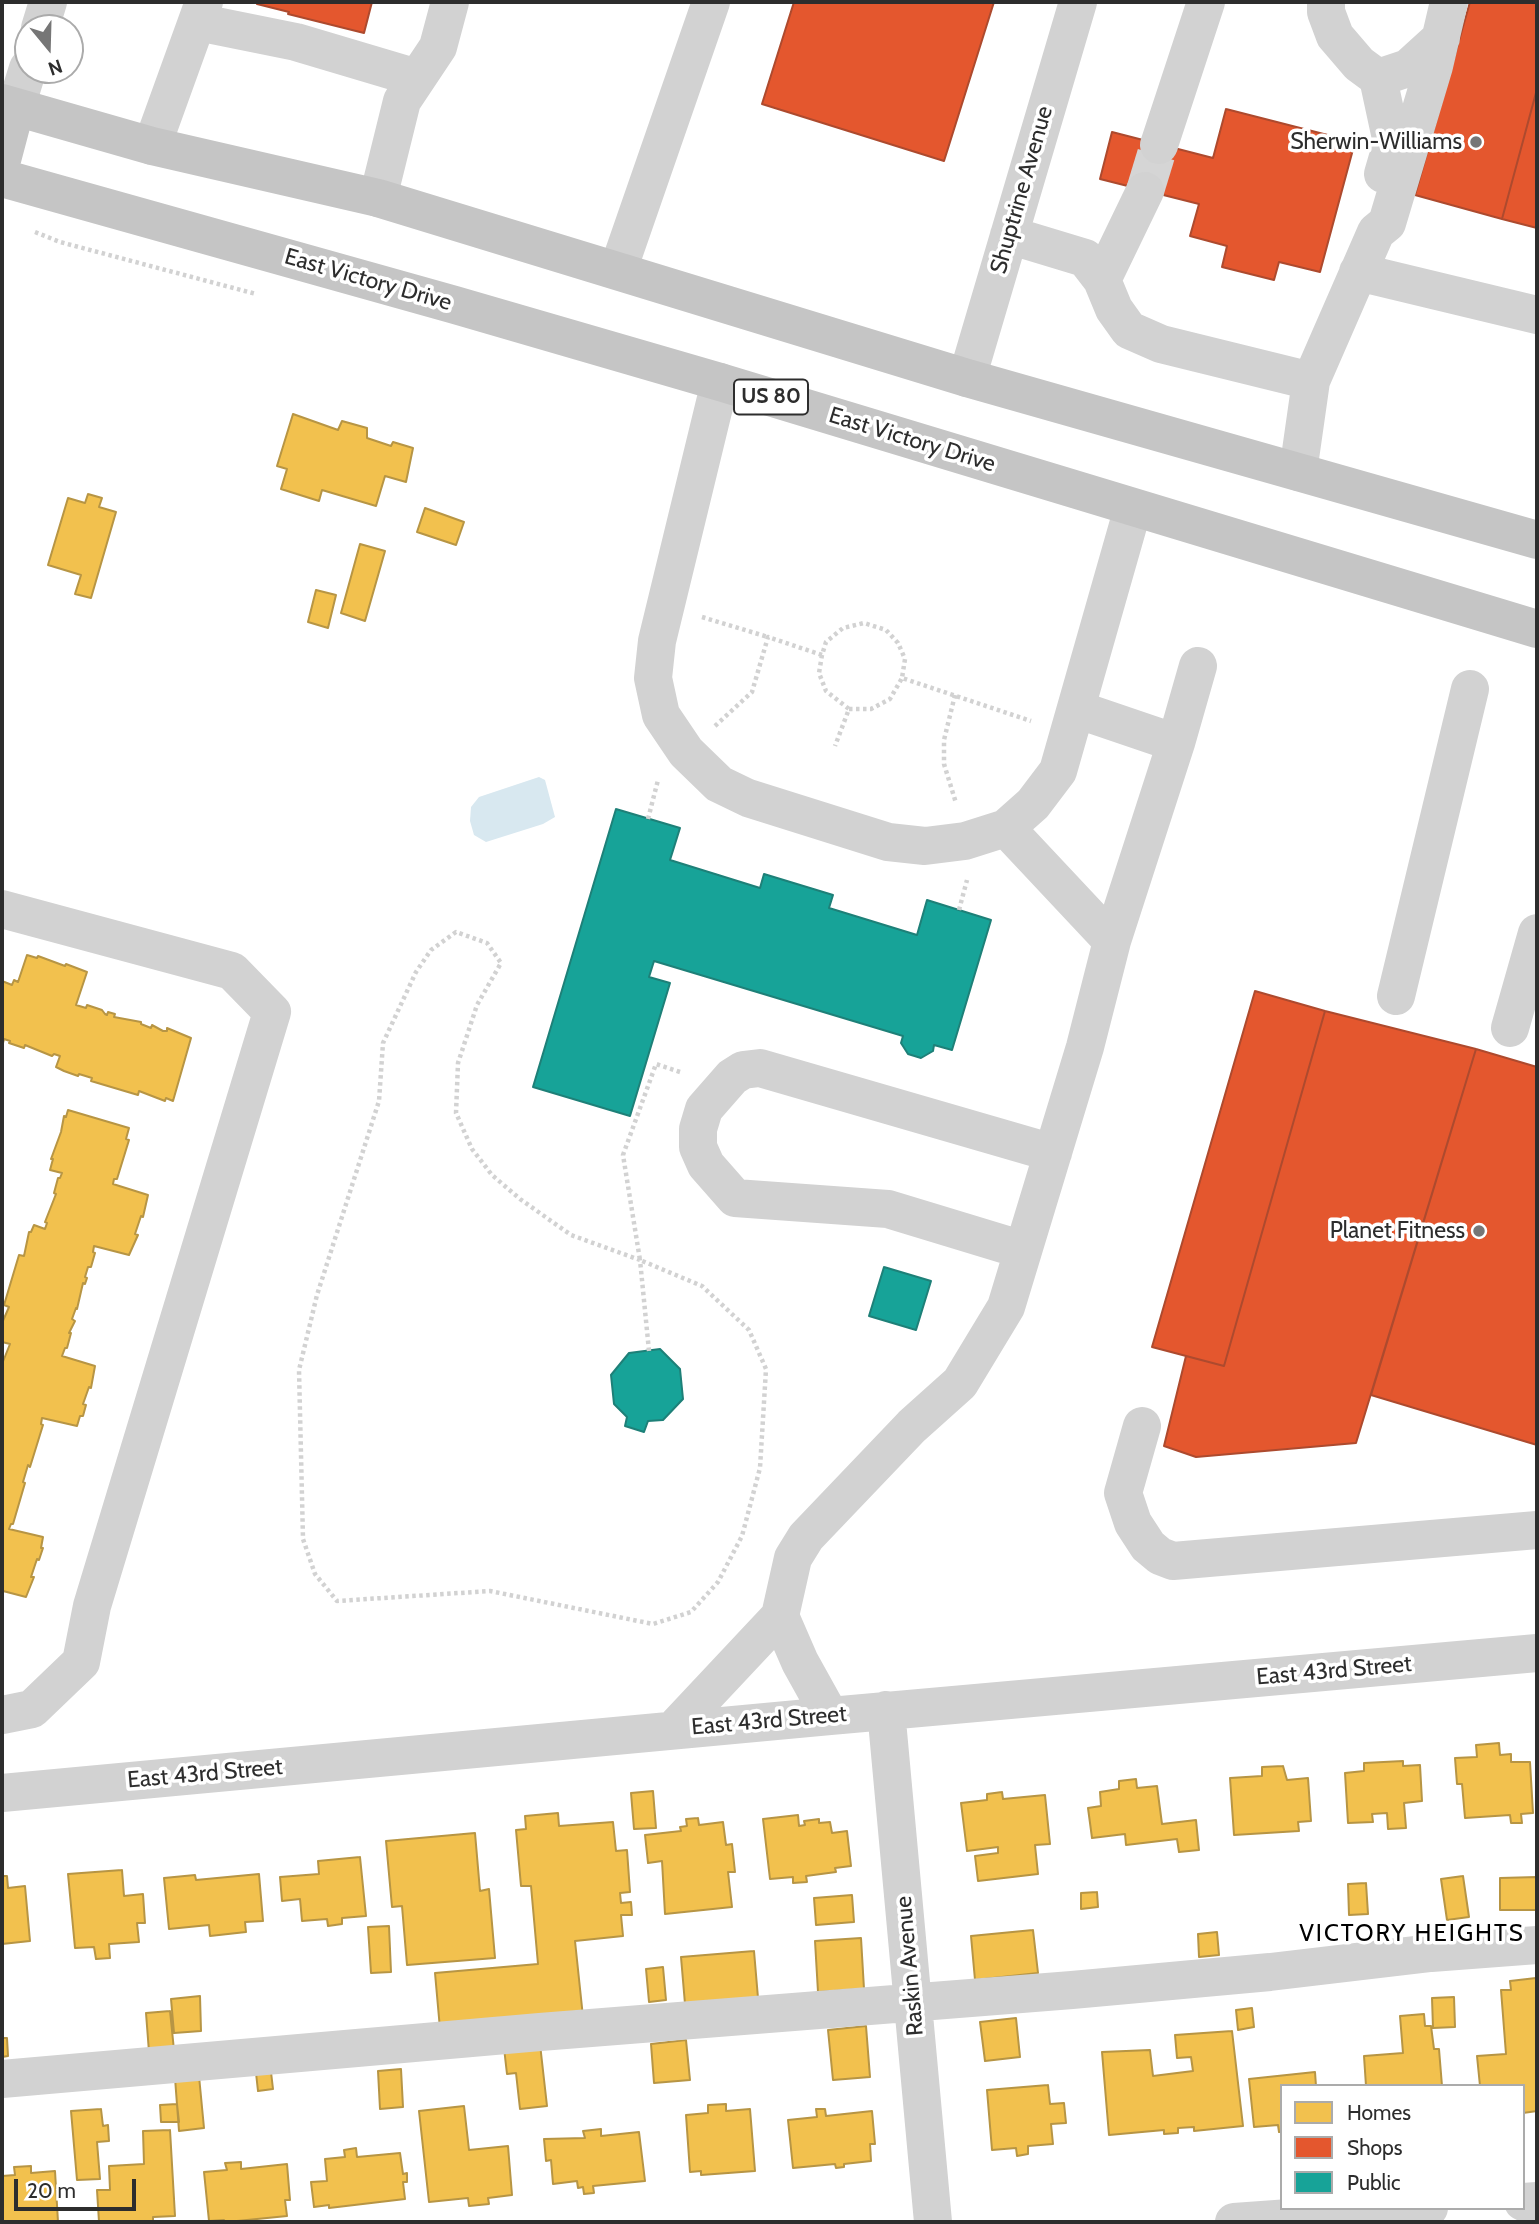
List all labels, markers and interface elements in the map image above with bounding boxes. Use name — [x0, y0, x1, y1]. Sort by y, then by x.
north arrow — [14, 14, 84, 84]
text: N — [45, 54, 65, 80]
street label: Shuptrine Avenue — [985, 103, 1059, 277]
place label: Sherwin-Williams — [1290, 128, 1462, 156]
marker: Sherwin-Williams — [1468, 134, 1484, 150]
street label: East Victory Drive — [281, 243, 455, 317]
road number: US 80 — [734, 380, 808, 414]
street label: East Victory Drive — [825, 402, 999, 478]
place label: Planet Fitness — [1330, 1217, 1465, 1245]
marker: Planet Fitness — [1471, 1223, 1487, 1239]
street label: East 43rd Street — [1255, 1650, 1413, 1692]
street label: East 43rd Street — [690, 1700, 848, 1742]
street label: East 43rd Street — [126, 1753, 284, 1795]
street label: Raskin Avenue — [890, 1895, 930, 2037]
district label: VICTORY HEIGHTS — [1301, 1920, 1523, 1948]
legend — [1280, 2084, 1525, 2210]
text: Homes — [1347, 2100, 1411, 2125]
text: Shops — [1347, 2135, 1402, 2160]
scale bar — [18, 2164, 140, 2208]
text: Public — [1347, 2170, 1401, 2195]
text: 20 m — [27, 2178, 76, 2203]

